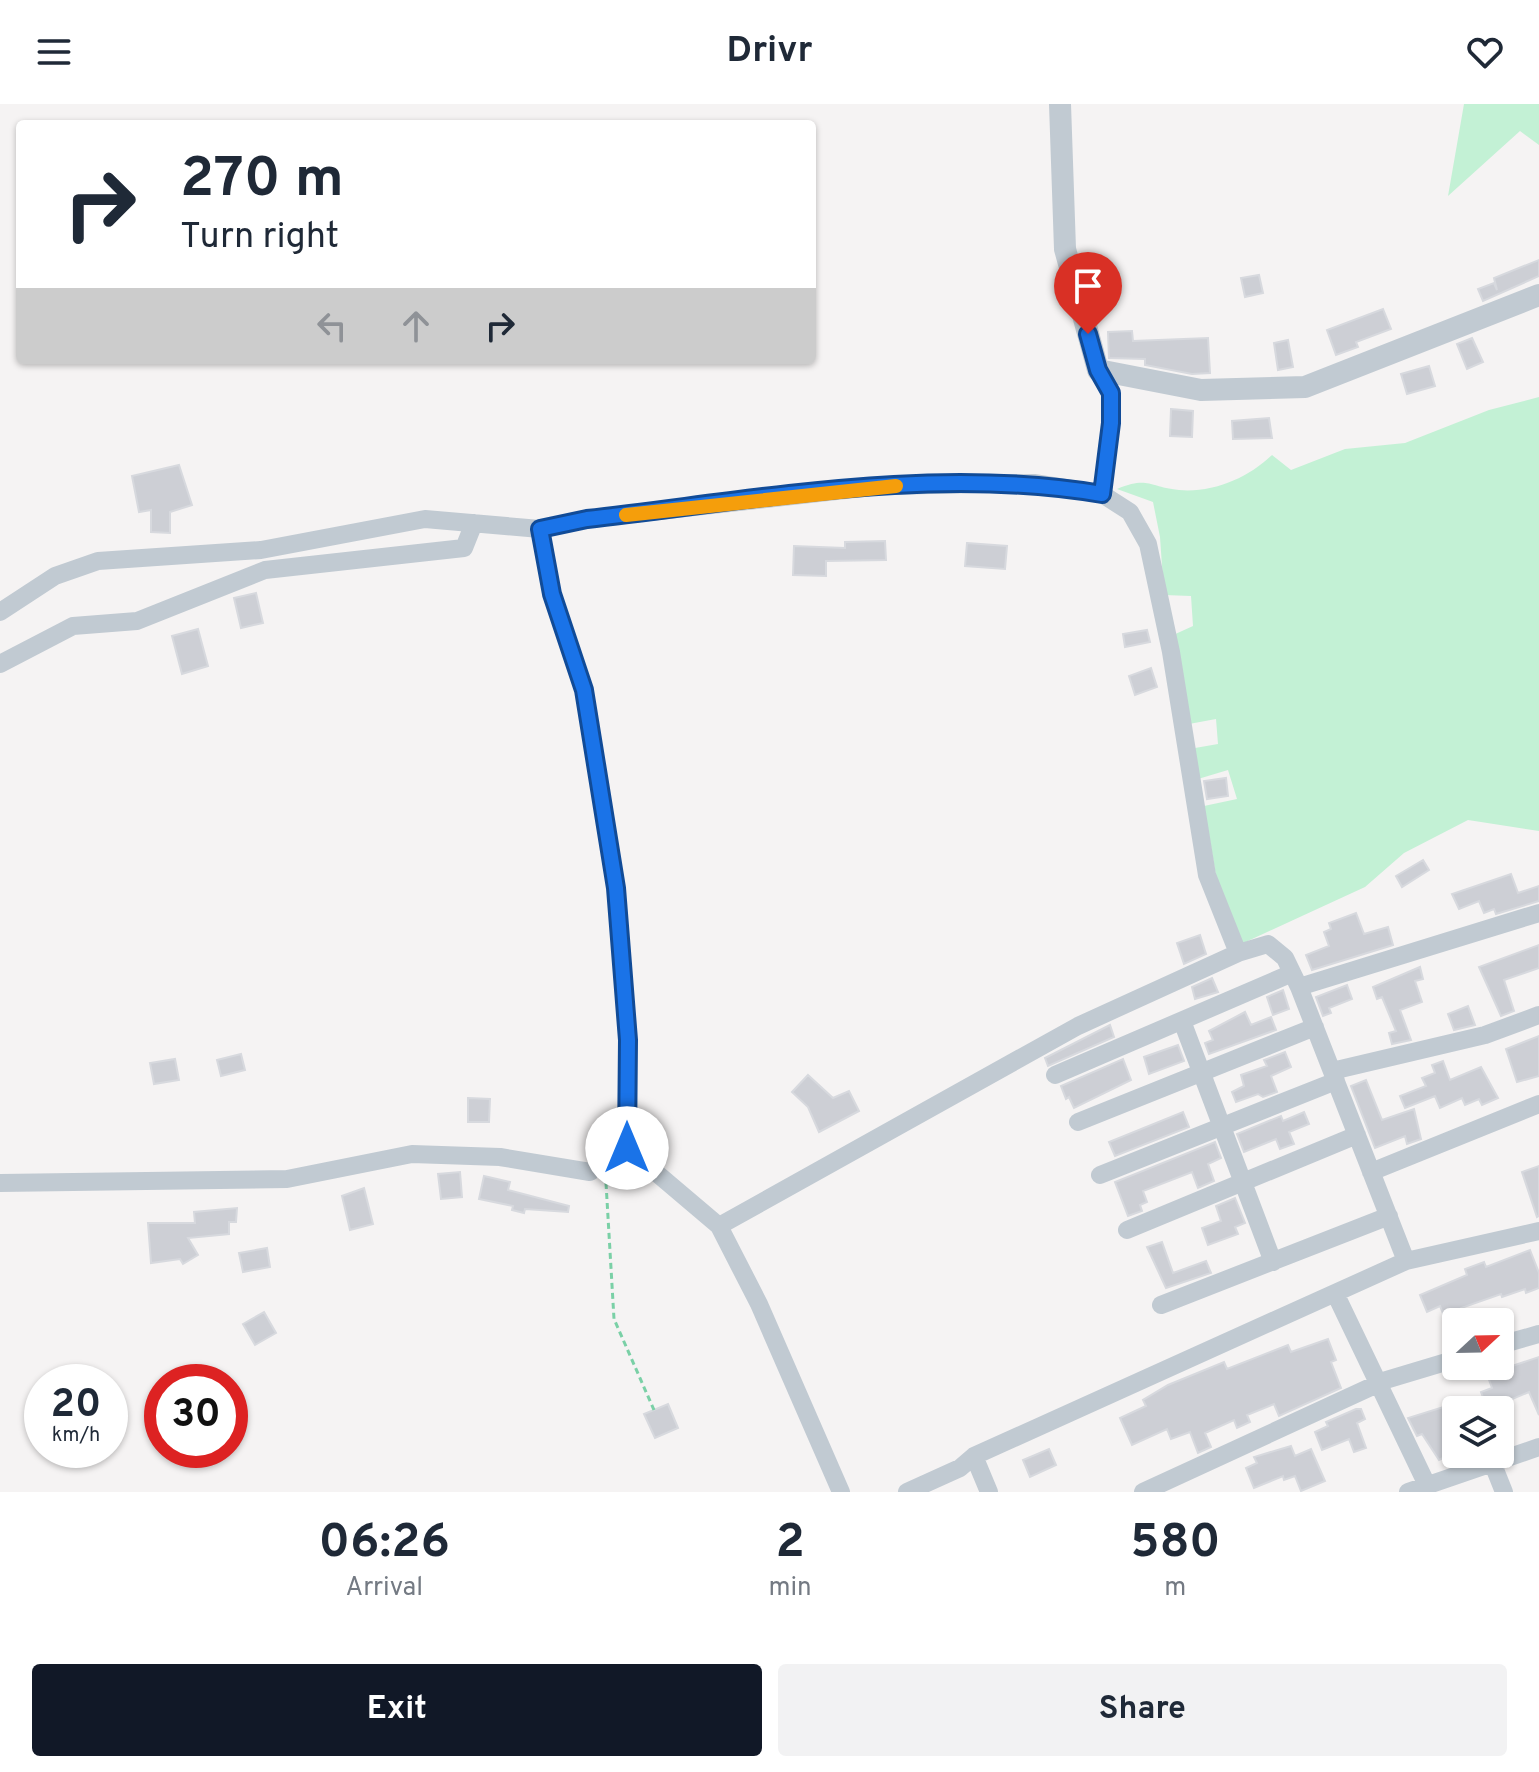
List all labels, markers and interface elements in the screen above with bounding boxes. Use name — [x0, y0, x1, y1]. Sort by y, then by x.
text: Drivr — [727, 29, 812, 75]
icon: menu — [32, 30, 76, 74]
icon: heart — [1463, 30, 1507, 74]
text: 270 m — [180, 146, 344, 216]
icon: right — [48, 152, 152, 256]
text: Turn right — [180, 215, 339, 261]
pin — [1054, 252, 1122, 334]
icon: arrive — [1066, 264, 1110, 308]
icon: left — [310, 304, 354, 348]
icon: ahead — [394, 304, 438, 348]
icon: right — [478, 304, 522, 348]
position arrow — [585, 1106, 669, 1190]
north arrow — [1442, 1308, 1514, 1380]
map controls — [1442, 1308, 1514, 1468]
speed limit sign: 30 — [144, 1364, 248, 1468]
text: 20 — [51, 1381, 101, 1431]
button: layers — [1442, 1396, 1514, 1468]
text: km/h — [52, 1423, 100, 1449]
text: 06:26 — [318, 1514, 450, 1574]
text: 2 — [775, 1514, 805, 1574]
text: 580 — [1130, 1514, 1221, 1574]
text: Arrival — [345, 1572, 423, 1605]
text: min — [768, 1572, 812, 1605]
text: m — [1164, 1572, 1186, 1605]
button: Exit — [32, 1664, 762, 1756]
button: Share — [778, 1664, 1507, 1756]

